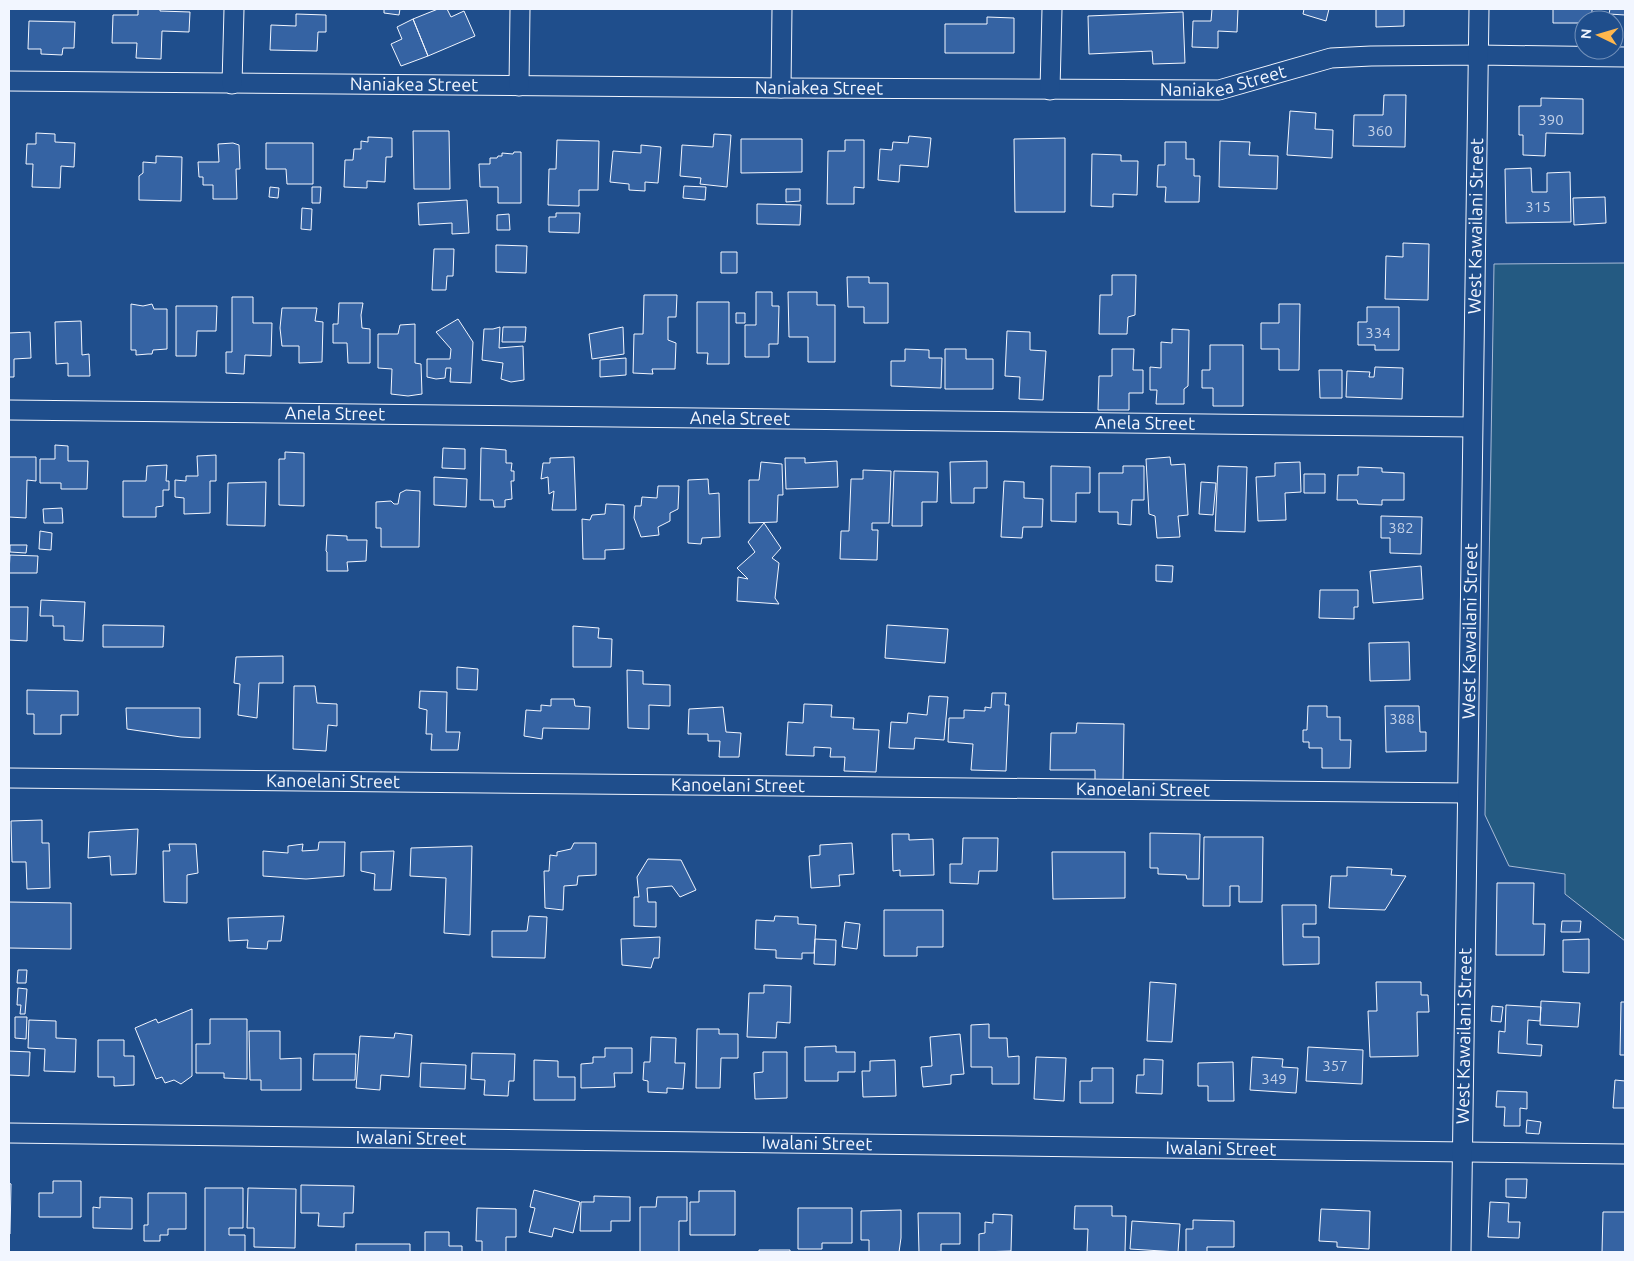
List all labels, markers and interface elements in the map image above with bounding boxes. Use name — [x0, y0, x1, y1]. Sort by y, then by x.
north arrow — [1574, 10, 1624, 60]
text: N — [1578, 28, 1594, 40]
street label: Naniakea Street — [1160, 60, 1288, 100]
street label: Naniakea Street — [350, 73, 478, 94]
street label: Naniakea Street — [755, 77, 883, 97]
house number: 390 — [1538, 111, 1564, 128]
house number: 360 — [1367, 122, 1393, 139]
street label: West Kawailani Street — [1464, 138, 1486, 314]
house number: 315 — [1525, 198, 1551, 215]
house number: 334 — [1365, 324, 1391, 341]
street label: Anela Street — [285, 402, 385, 423]
street label: Anela Street — [690, 407, 790, 428]
street label: Anela Street — [1095, 412, 1195, 433]
house number: 382 — [1388, 519, 1414, 536]
street label: West Kawailani Street — [1458, 543, 1480, 719]
house number: 388 — [1389, 710, 1415, 727]
street label: Kanoelani Street — [266, 770, 400, 791]
street label: Kanoelani Street — [671, 774, 805, 795]
street label: Kanoelani Street — [1076, 778, 1210, 799]
street label: West Kawailani Street — [1452, 948, 1474, 1124]
house number: 357 — [1322, 1057, 1348, 1074]
house number: 349 — [1261, 1070, 1287, 1087]
street label: Iwalani Street — [355, 1127, 467, 1148]
street label: Iwalani Street — [761, 1132, 873, 1153]
street label: Iwalani Street — [1165, 1137, 1276, 1158]

